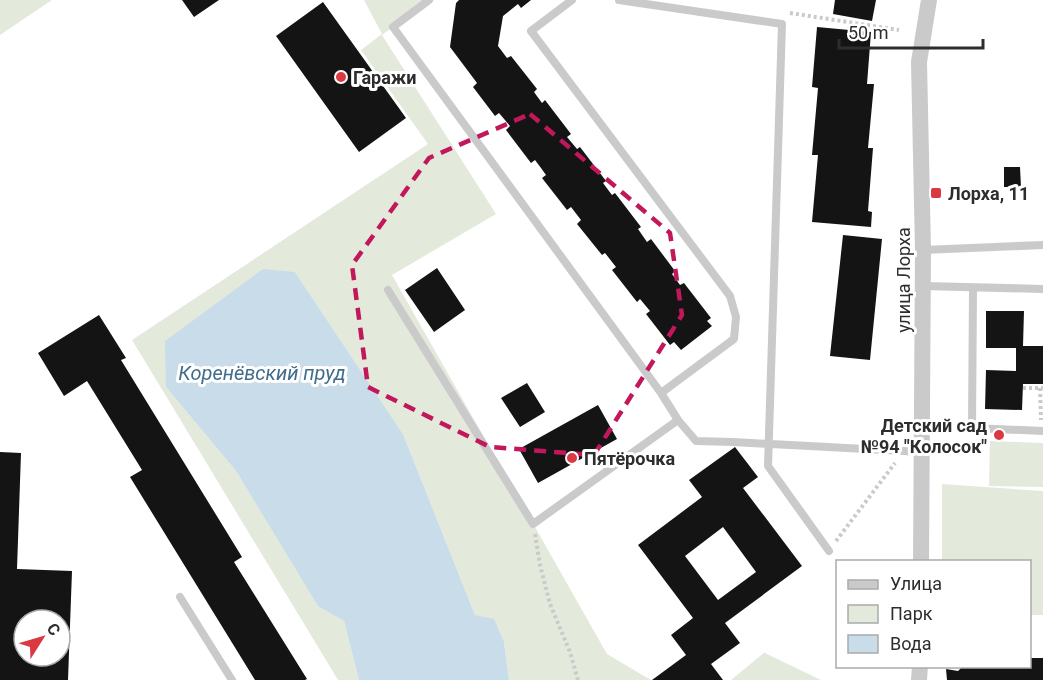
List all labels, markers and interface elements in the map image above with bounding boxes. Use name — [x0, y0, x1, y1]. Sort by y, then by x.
scale bar — [839, 12, 983, 50]
text: 50 m — [848, 22, 888, 43]
place label: Гаражи — [353, 67, 417, 88]
marker: Гаражи — [334, 70, 348, 84]
place label: Лорха, 11 — [948, 183, 1029, 204]
marker: Лорха, 11 — [929, 186, 943, 200]
street label: улица Лорха — [893, 227, 914, 333]
water label: Коренёвский пруд — [178, 361, 346, 385]
place label: Детский сад №94 "Колосок" — [861, 415, 988, 457]
marker: Детский сад №94 "Колосок" — [992, 428, 1006, 442]
place label: Пятёрочка — [584, 448, 675, 469]
marker: Пятёрочка — [565, 451, 579, 465]
legend — [836, 560, 1031, 668]
text: Улица — [890, 573, 942, 594]
text: Парк — [890, 603, 933, 624]
north arrow — [12, 608, 72, 668]
text: С — [43, 619, 64, 639]
text: Вода — [890, 633, 932, 654]

